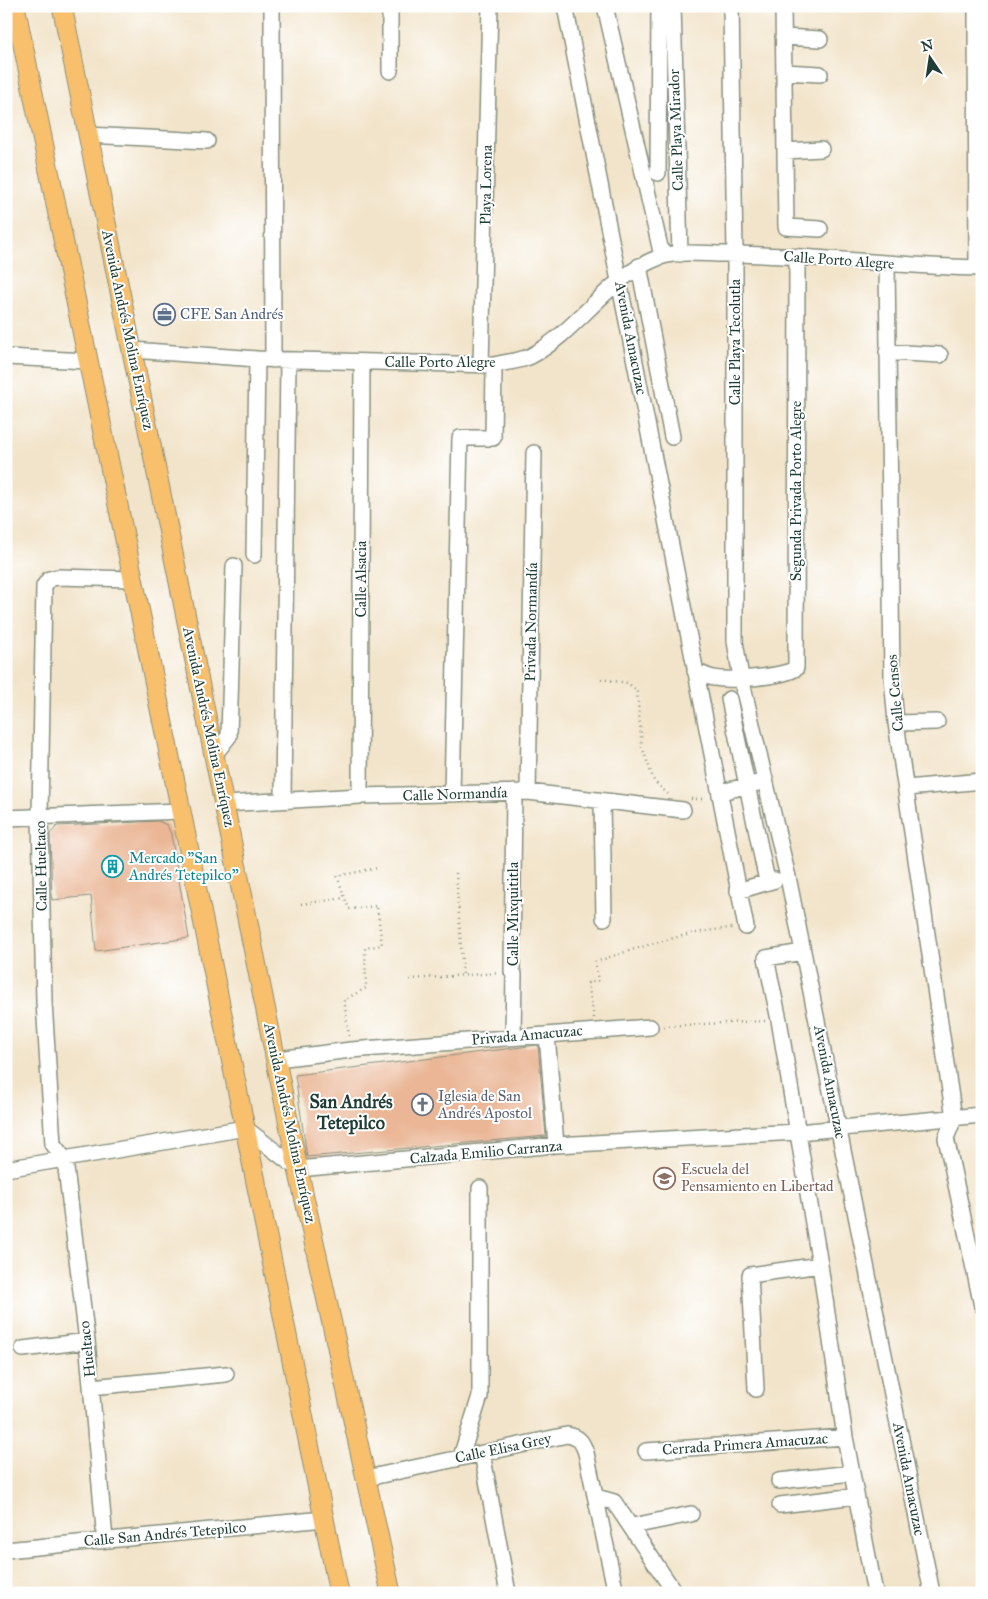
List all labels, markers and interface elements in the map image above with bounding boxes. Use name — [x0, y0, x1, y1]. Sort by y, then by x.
north arrow — [906, 32, 956, 82]
text: N — [919, 36, 935, 55]
street label: Calle Playa Mirador — [665, 68, 687, 191]
street label: Playa Lorena — [476, 144, 496, 225]
street label: Avenida Andrés Molina Enríquez — [97, 227, 158, 432]
street label: Calle Porto Alegre — [783, 247, 895, 273]
street label: Calle Playa Tecolutla — [726, 278, 744, 405]
street label: Avenida Amacuzac — [611, 279, 651, 396]
office icon: CFE San Andrés — [152, 302, 176, 326]
place label: CFE San Andrés — [180, 305, 283, 323]
street label: Calle Porto Alegre — [385, 353, 495, 371]
street label: Segunda Privada Porto Alegre — [787, 401, 805, 581]
street label: Calle Alsacia — [352, 540, 370, 617]
street label: Privada Normandía — [521, 561, 541, 682]
street label: Avenida Andrés Molina Enríquez — [178, 624, 239, 829]
street label: Calle Censos — [883, 654, 907, 732]
street label: Calle Normandía — [402, 783, 508, 805]
street label: Calle Hueltaco — [31, 820, 51, 912]
place label: Mercado "San Andrés Tetepilco" — [128, 849, 239, 884]
building icon: Mercado "San Andrés Tetepilco" — [101, 855, 125, 879]
street label: Calle Mixquititla — [504, 861, 523, 966]
street label: Avenida Andrés Molina Enríquez — [259, 1020, 320, 1225]
street label: Privada Amacuzac — [471, 1021, 583, 1049]
street label: Avenida Amacuzac — [810, 1023, 850, 1140]
place label: Iglesia de San Andrés Apostol — [437, 1087, 533, 1122]
district label: San Andrés Tetepilco — [309, 1091, 393, 1135]
church icon: Iglesia de San Andrés Apostol — [410, 1093, 434, 1117]
street label: Calzada Emilio Carranza — [409, 1136, 564, 1168]
place label: Escuela del Pensamiento en Libertad — [681, 1160, 834, 1195]
school or university icon: Escuela del Pensamiento en Libertad — [653, 1166, 677, 1190]
street label: Hueltaco — [75, 1320, 99, 1378]
street label: Avenida Amacuzac — [889, 1420, 929, 1537]
street label: Calle Elisa Grey — [453, 1429, 554, 1467]
street label: Cerrada Primera Amacuzac — [661, 1429, 829, 1459]
street label: Calle San Andrés Tetepilco — [83, 1518, 247, 1550]

